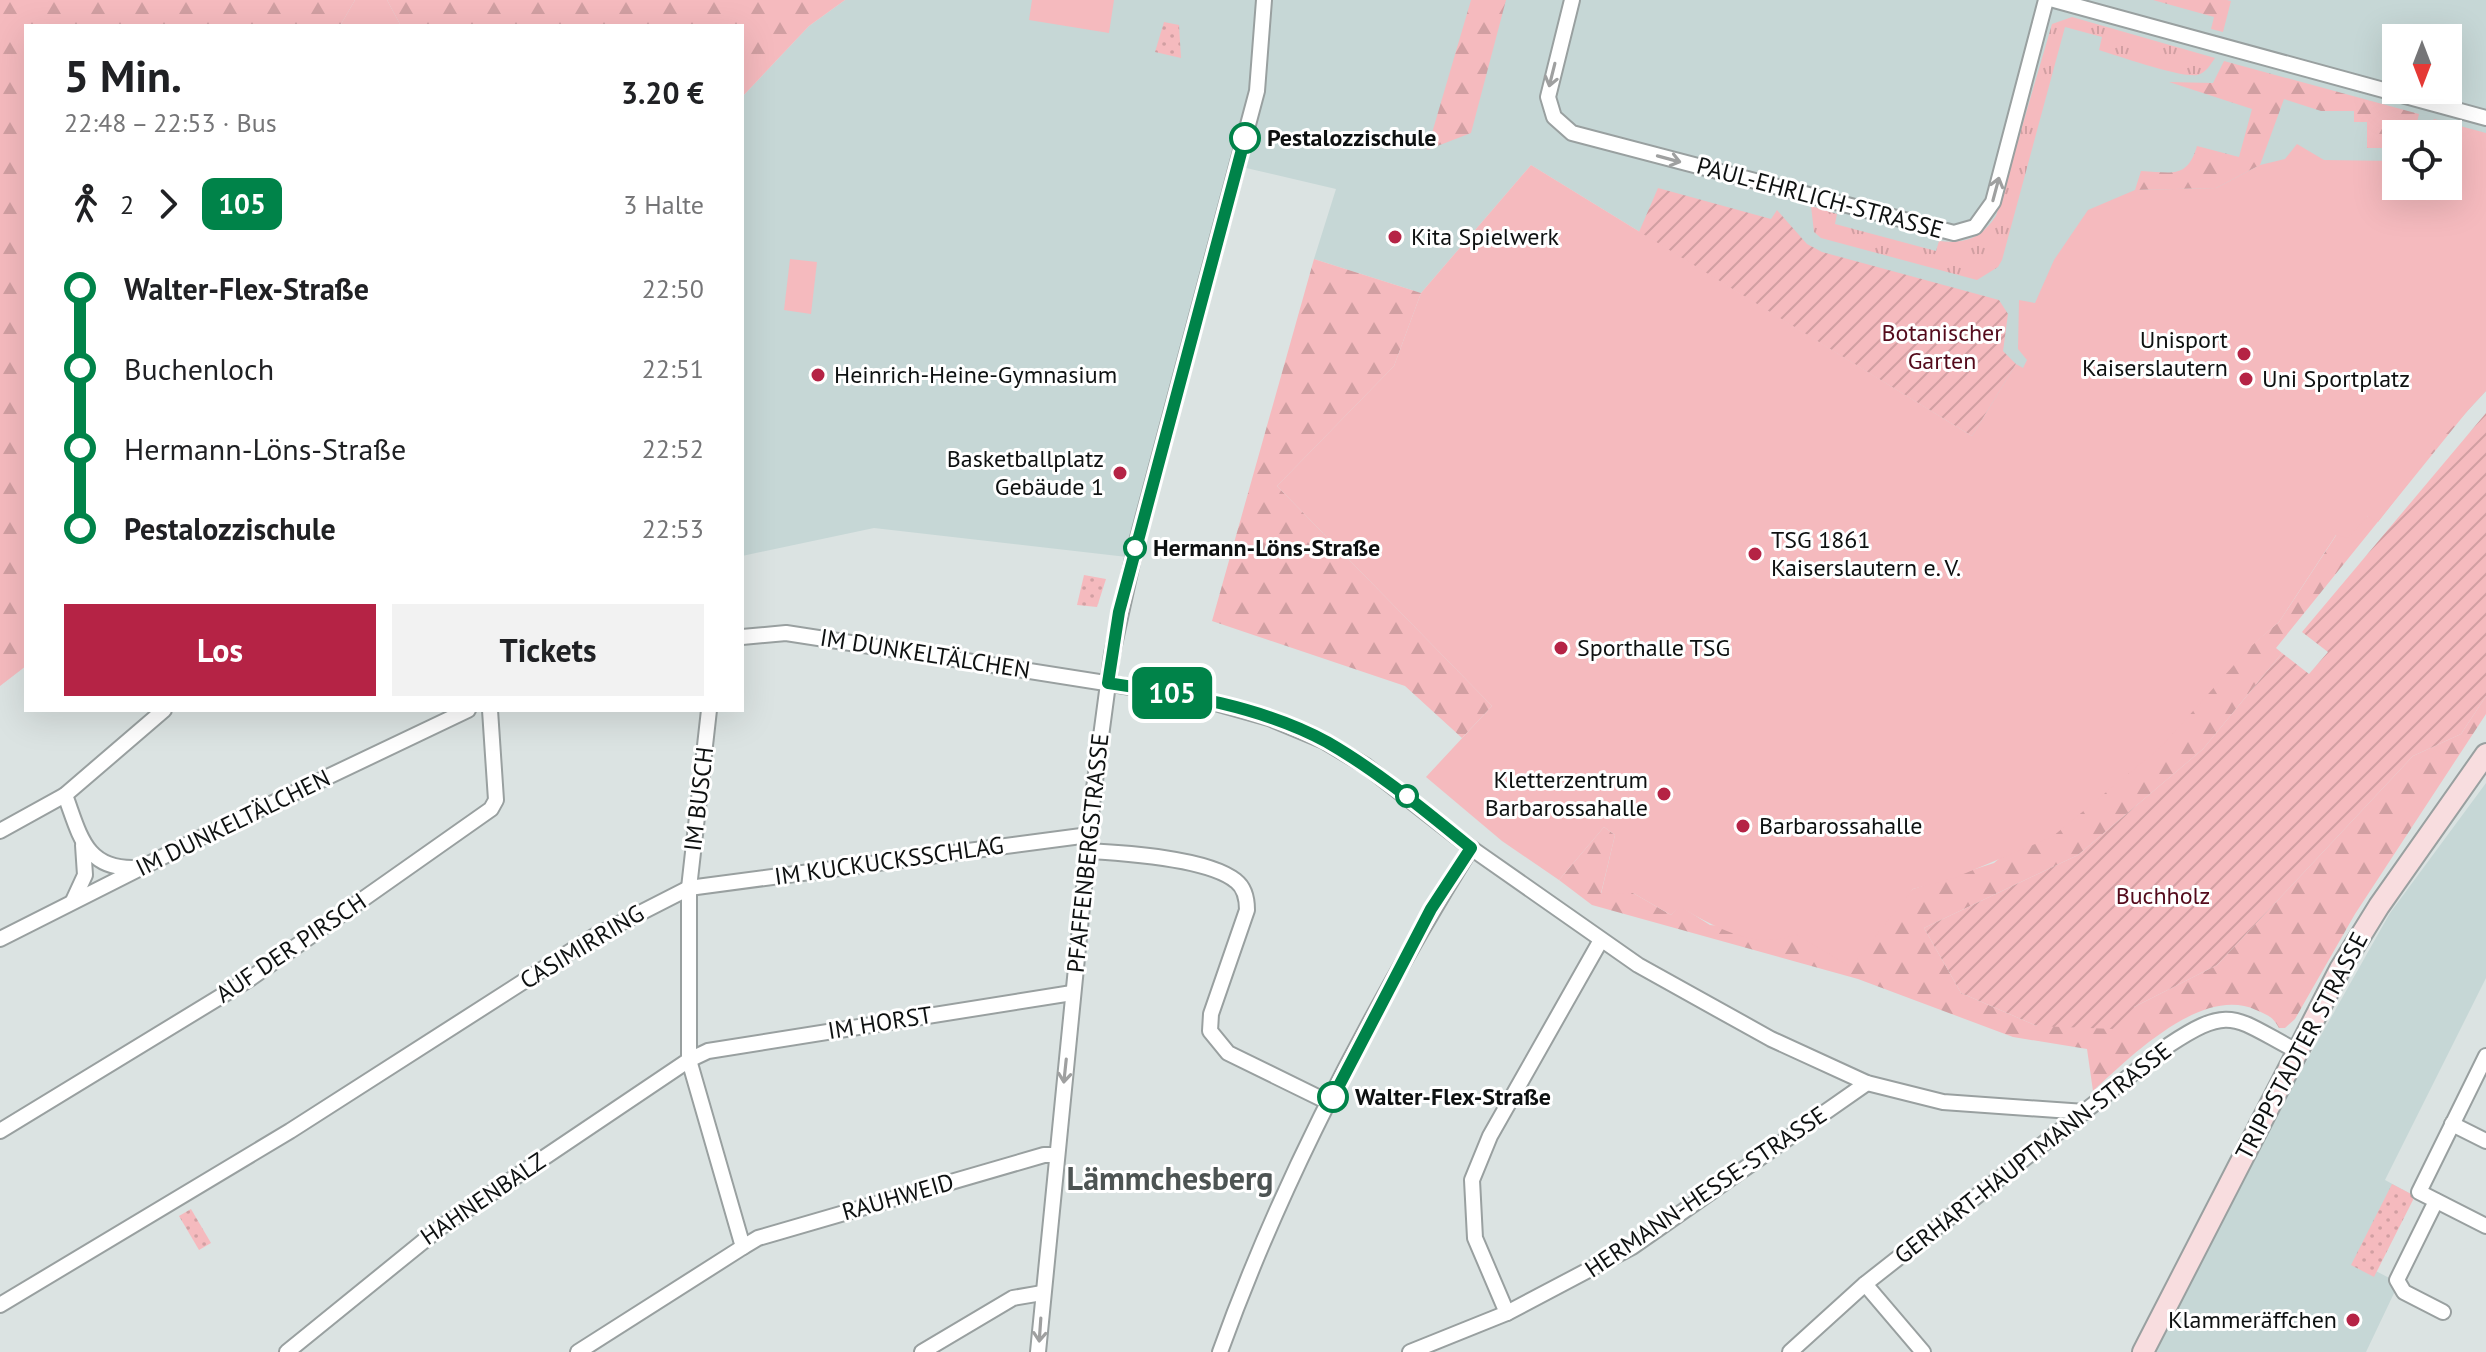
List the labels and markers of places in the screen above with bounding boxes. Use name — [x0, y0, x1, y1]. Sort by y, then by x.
place label: Pestalozzischule — [1267, 122, 1436, 153]
marker: Pestalozzischule — [1230, 123, 1260, 153]
place label: Kita Spielwerk — [1411, 221, 1560, 252]
marker: Kita Spielwerk — [1386, 228, 1404, 246]
place label: Unisport Kaiserslautern — [2082, 324, 2228, 383]
marker: Unisport Kaiserslautern — [2235, 345, 2253, 363]
place label: Heinrich-Heine-Gymnasium — [834, 359, 1117, 390]
place label: Uni Sportplatz — [2262, 363, 2410, 394]
marker: Heinrich-Heine-Gymnasium — [809, 366, 827, 384]
marker: Uni Sportplatz — [2237, 370, 2255, 388]
place label: Basketballplatz Gebäude 1 — [947, 443, 1104, 502]
marker: Basketballplatz Gebäude 1 — [1111, 464, 1129, 482]
place label: TSG 1861 Kaiserslautern e. V. — [1771, 524, 1961, 583]
place label: Hermann-Löns-Straße — [1153, 532, 1380, 563]
marker: Hermann-Löns-Straße — [1124, 537, 1146, 559]
marker: TSG 1861 Kaiserslautern e. V. — [1746, 545, 1764, 563]
place label: Sporthalle TSG — [1577, 632, 1730, 663]
marker: Sporthalle TSG — [1552, 639, 1570, 657]
place label: Kletterzentrum Barbarossahalle — [1485, 764, 1648, 823]
unlabelled marker — [1396, 785, 1418, 807]
marker: Kletterzentrum Barbarossahalle — [1655, 785, 1673, 803]
place label: Barbarossahalle — [1759, 810, 1922, 841]
marker: Barbarossahalle — [1734, 817, 1752, 835]
place label: Walter-Flex-Straße — [1355, 1081, 1551, 1112]
marker: Walter-Flex-Straße — [1318, 1082, 1348, 1112]
place label: Klammeräffchen — [2168, 1304, 2337, 1335]
marker: Klammeräffchen — [2344, 1311, 2362, 1329]

